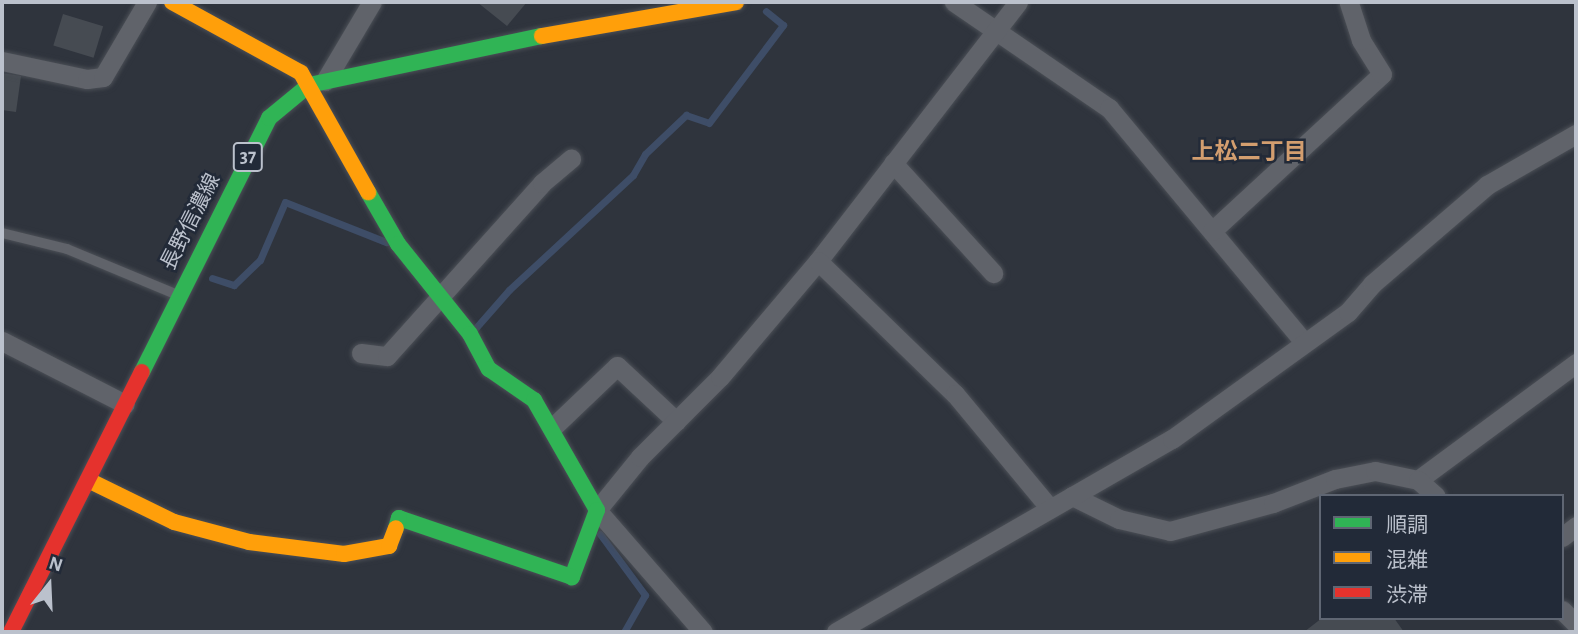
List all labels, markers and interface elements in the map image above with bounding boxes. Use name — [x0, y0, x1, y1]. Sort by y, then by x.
district label: 上松二丁目 — [1192, 139, 1306, 167]
road number: 37 — [232, 141, 264, 172]
street label: 長野信濃線 — [156, 170, 226, 274]
legend — [1319, 494, 1564, 620]
text: 順調 — [1386, 515, 1428, 536]
north arrow — [14, 550, 84, 620]
text: 混雑 — [1386, 550, 1428, 571]
text: N — [46, 553, 65, 576]
text: 渋滞 — [1386, 585, 1428, 606]

